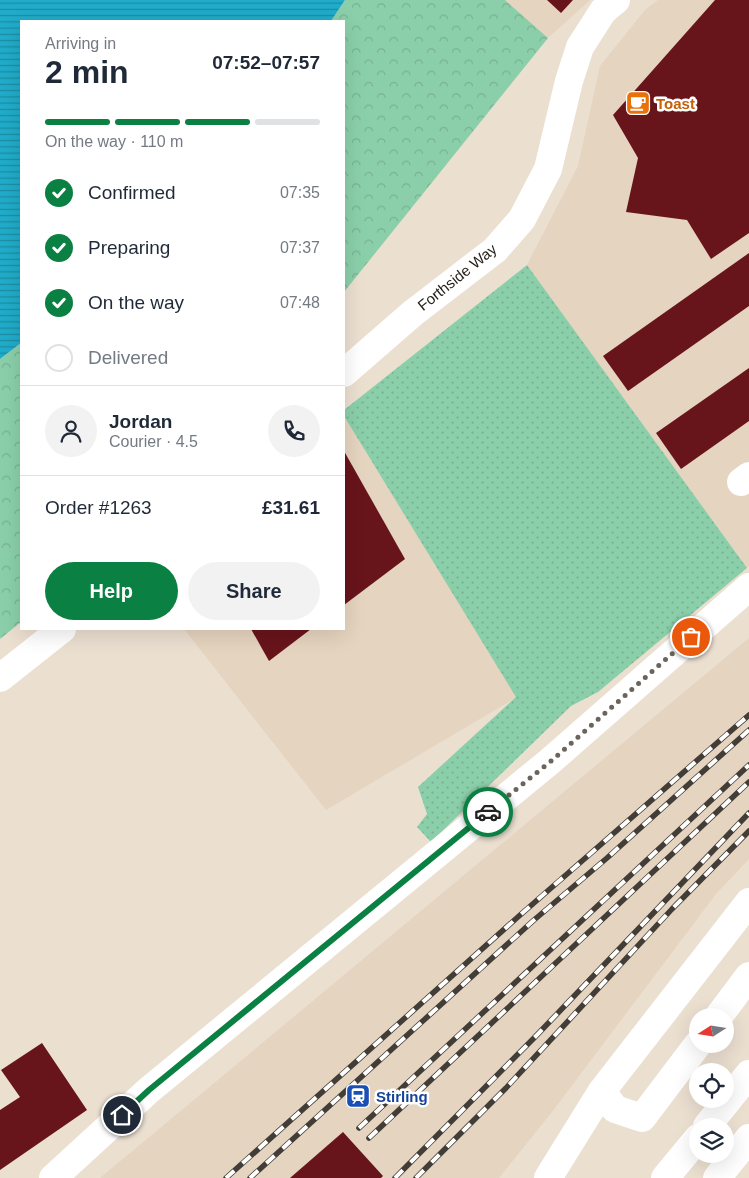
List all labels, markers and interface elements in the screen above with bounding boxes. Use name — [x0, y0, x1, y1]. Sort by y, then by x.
text: Arriving in — [45, 35, 116, 52]
text: 07:52–07:57 — [212, 52, 320, 73]
text: 2 min — [45, 54, 129, 90]
cafe icon: Toast — [625, 90, 651, 116]
place label: Toast — [656, 95, 695, 112]
text: On the way · 110 m — [45, 133, 183, 150]
icon: check — [45, 179, 73, 207]
text: Confirmed — [88, 182, 176, 203]
text: 07:35 — [280, 184, 320, 201]
icon: check — [45, 234, 73, 262]
text: Preparing — [88, 237, 170, 258]
text: 07:37 — [280, 239, 320, 256]
street label: Forthside Way — [414, 240, 500, 314]
icon: check — [45, 289, 73, 317]
text: On the way — [88, 292, 184, 313]
text: 07:48 — [280, 294, 320, 311]
text: Delivered — [88, 347, 168, 368]
button: person — [45, 405, 97, 457]
button: phone — [268, 405, 320, 457]
text: Jordan — [109, 411, 172, 432]
text: Courier · 4.5 — [109, 433, 198, 450]
text: Order #1263 — [45, 497, 152, 518]
text: £31.61 — [262, 497, 320, 518]
button: Help — [45, 562, 178, 620]
button: Share — [188, 562, 320, 620]
pin — [670, 616, 712, 658]
icon: bag — [677, 623, 705, 651]
courier — [463, 787, 513, 837]
icon: car — [474, 798, 502, 826]
north arrow — [689, 1008, 734, 1052]
map controls — [689, 1008, 734, 1163]
button: locate — [689, 1063, 734, 1108]
station icon: Stirling — [345, 1083, 371, 1109]
place label: Stirling — [376, 1088, 428, 1105]
pin — [101, 1094, 143, 1136]
icon: home — [108, 1101, 136, 1129]
button: layers — [689, 1118, 734, 1163]

